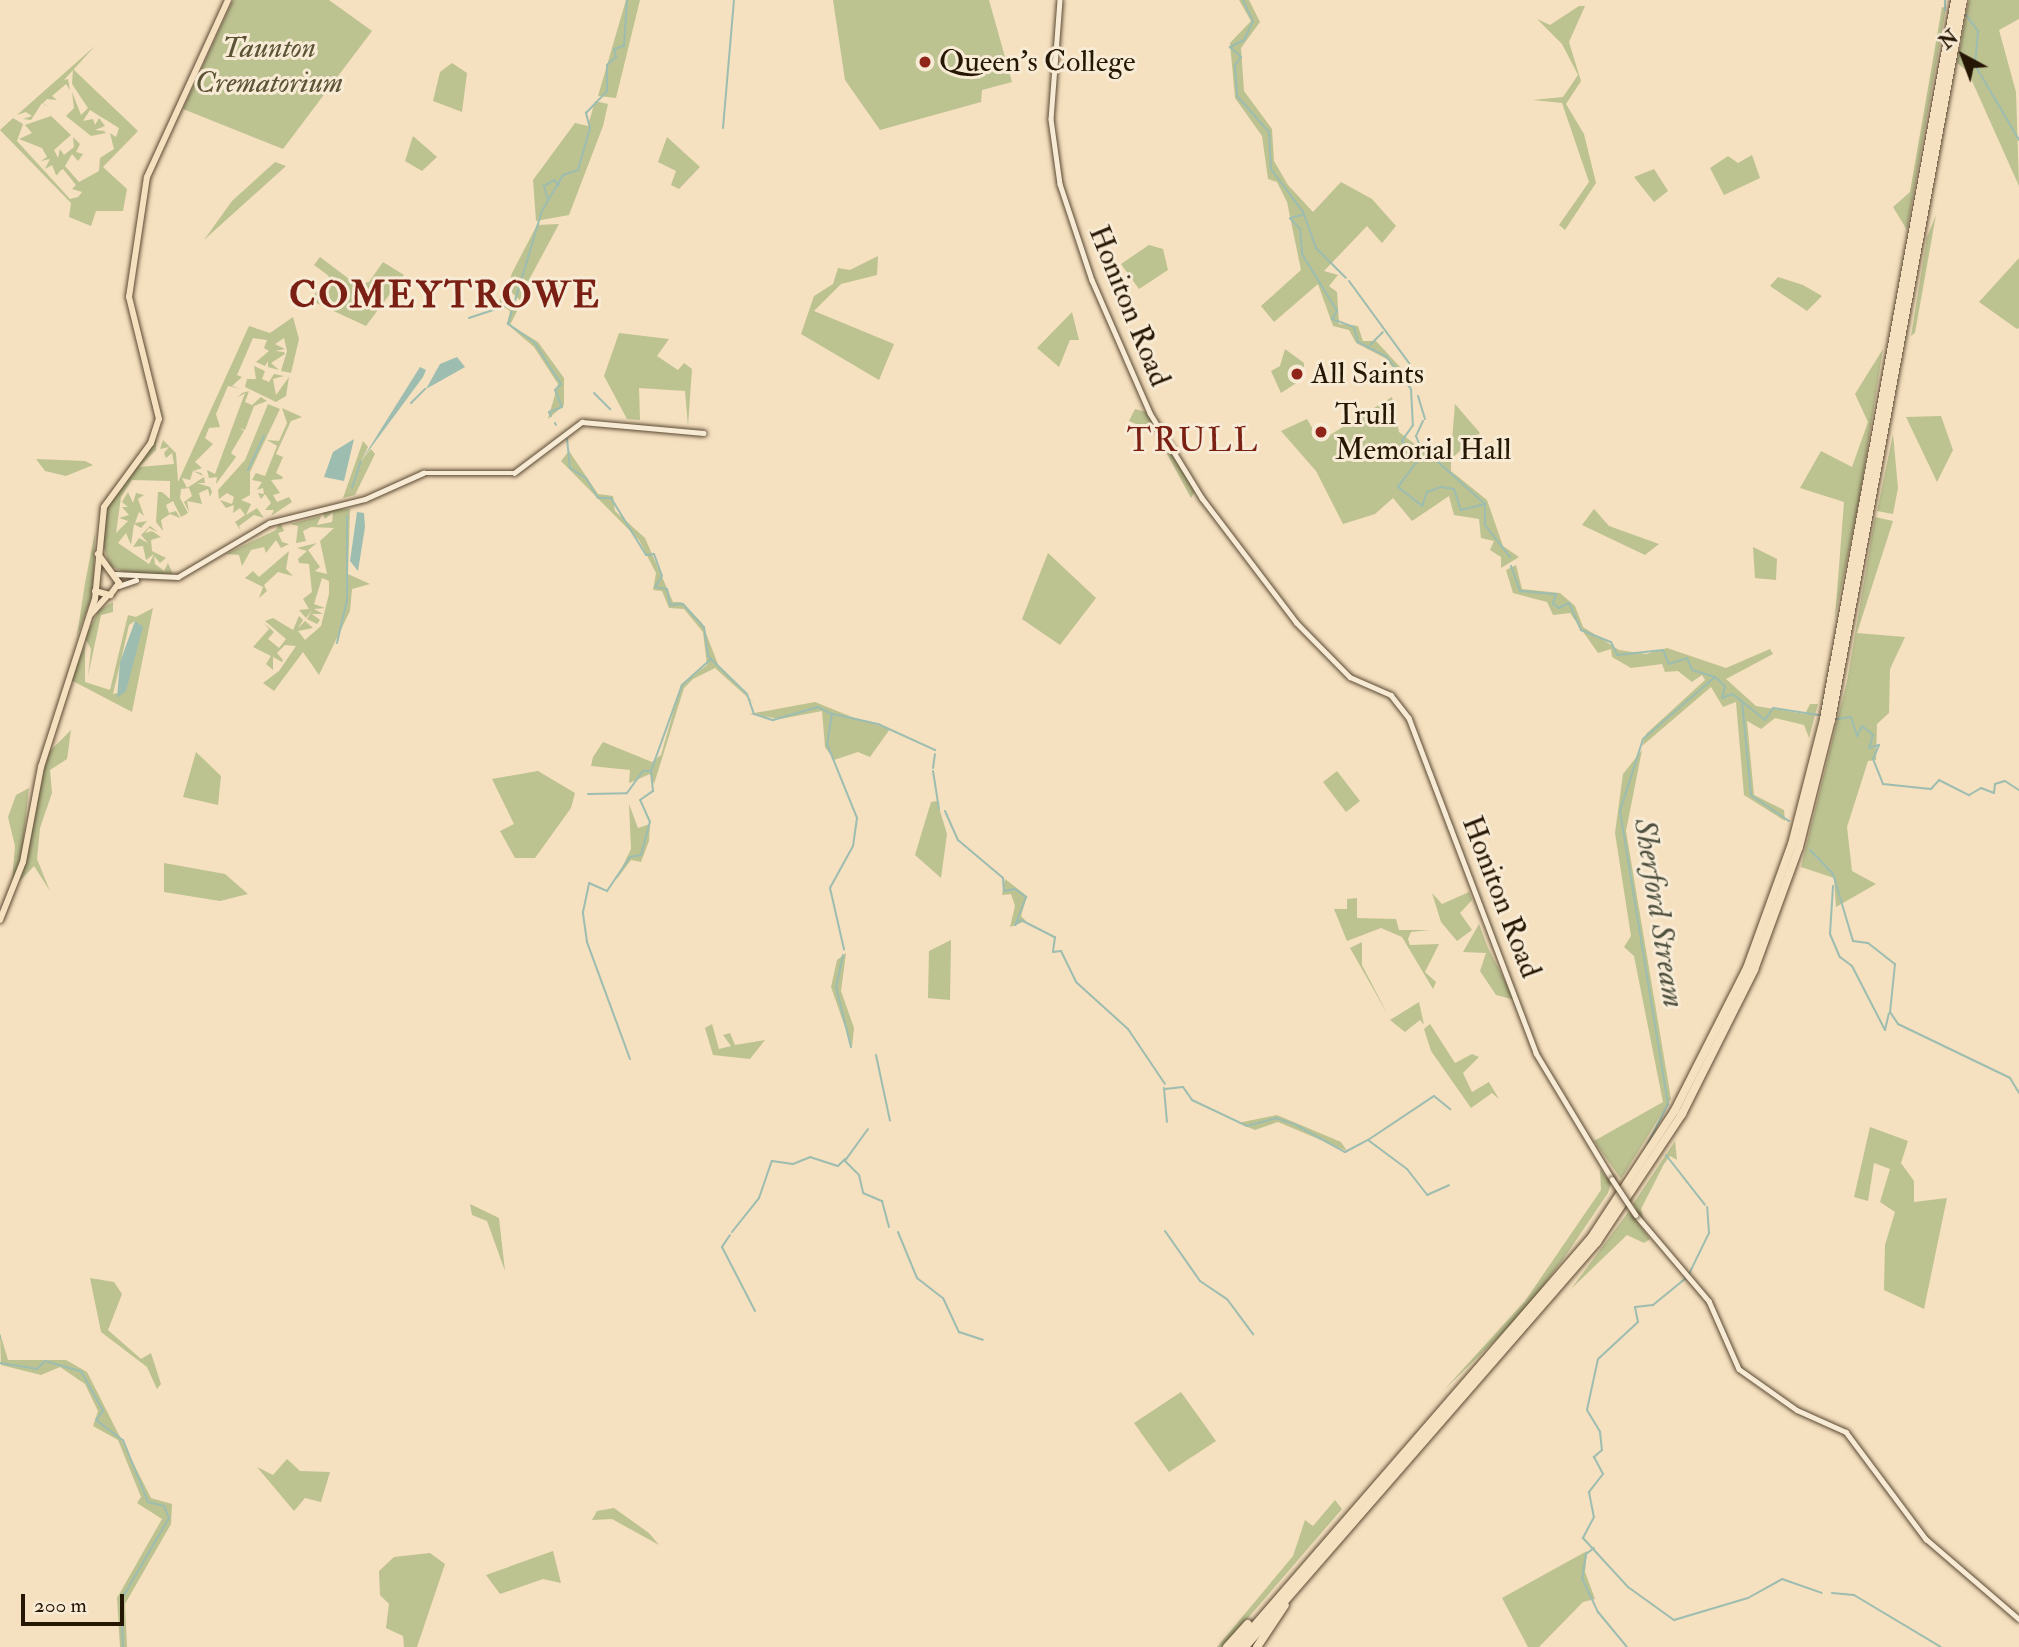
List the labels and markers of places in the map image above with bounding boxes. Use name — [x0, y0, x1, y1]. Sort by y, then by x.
place label: Queen's College — [939, 44, 1135, 80]
marker: Queen's College — [917, 54, 933, 70]
place label: All Saints — [1311, 356, 1424, 392]
marker: All Saints — [1289, 366, 1305, 382]
place label: Trull Memorial Hall — [1335, 397, 1511, 467]
marker: Trull Memorial Hall — [1313, 424, 1329, 440]

